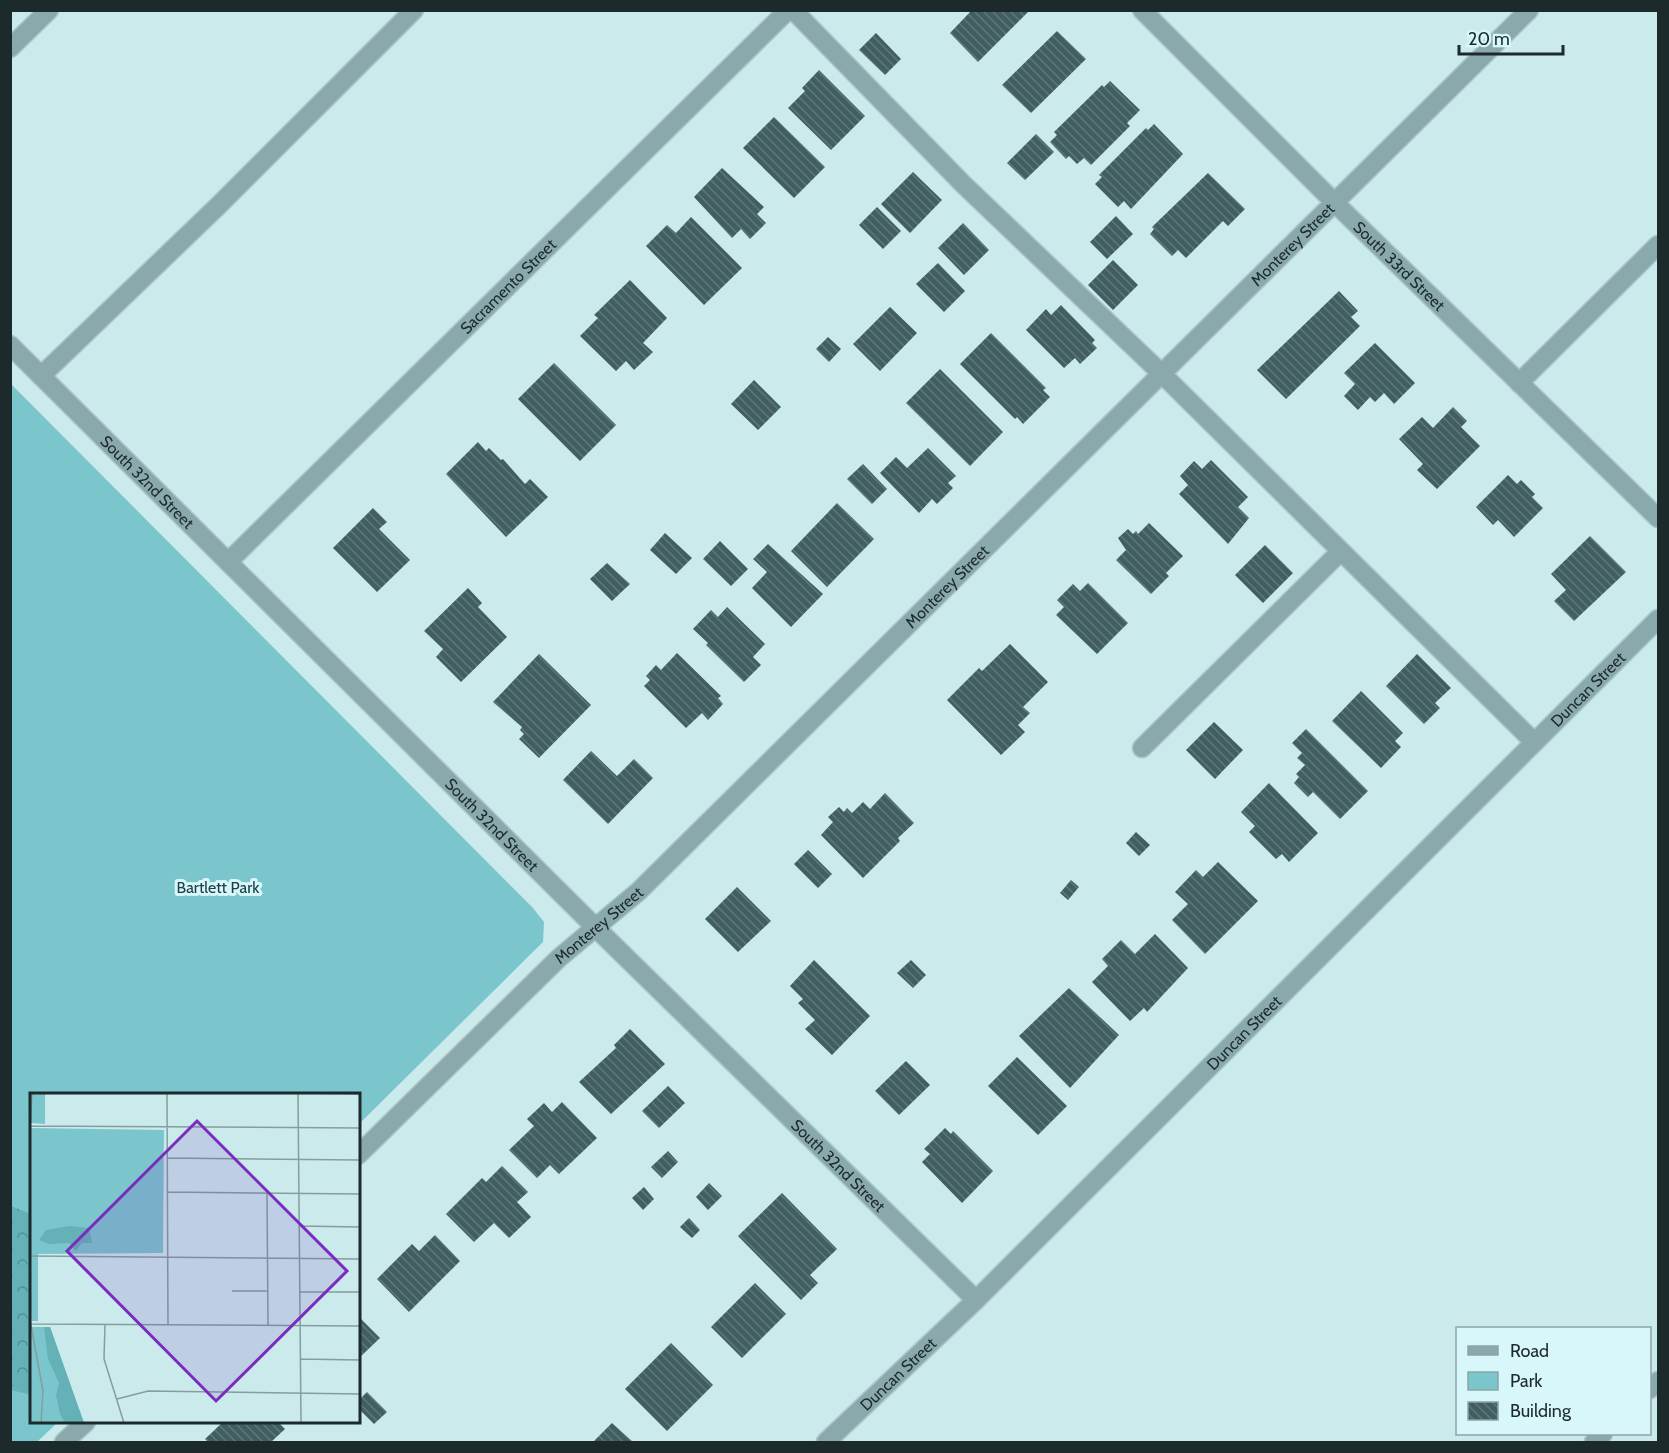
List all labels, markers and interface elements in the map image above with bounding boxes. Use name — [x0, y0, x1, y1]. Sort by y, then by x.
scale bar — [1459, 18, 1562, 56]
text: 20 m — [1468, 28, 1510, 50]
street label: Monterey Street — [1247, 199, 1338, 290]
street label: South 33rd Street — [1350, 217, 1450, 315]
street label: Sacramento Street — [456, 234, 560, 337]
street label: South 32nd Street — [97, 431, 199, 533]
street label: Monterey Street — [901, 540, 993, 632]
street label: Duncan Street — [1546, 648, 1629, 730]
street label: South 32nd Street — [441, 774, 543, 875]
park label: Bartlett Park — [177, 878, 260, 897]
street label: Monterey Street — [550, 882, 647, 967]
street label: Duncan Street — [1203, 991, 1285, 1074]
inset map — [30, 1093, 360, 1423]
street label: South 32nd Street — [788, 1115, 890, 1216]
legend — [1456, 1327, 1651, 1435]
street label: Duncan Street — [856, 1333, 940, 1414]
text: Road — [1510, 1340, 1549, 1362]
text: Park — [1510, 1370, 1543, 1392]
text: Building — [1510, 1400, 1572, 1422]

